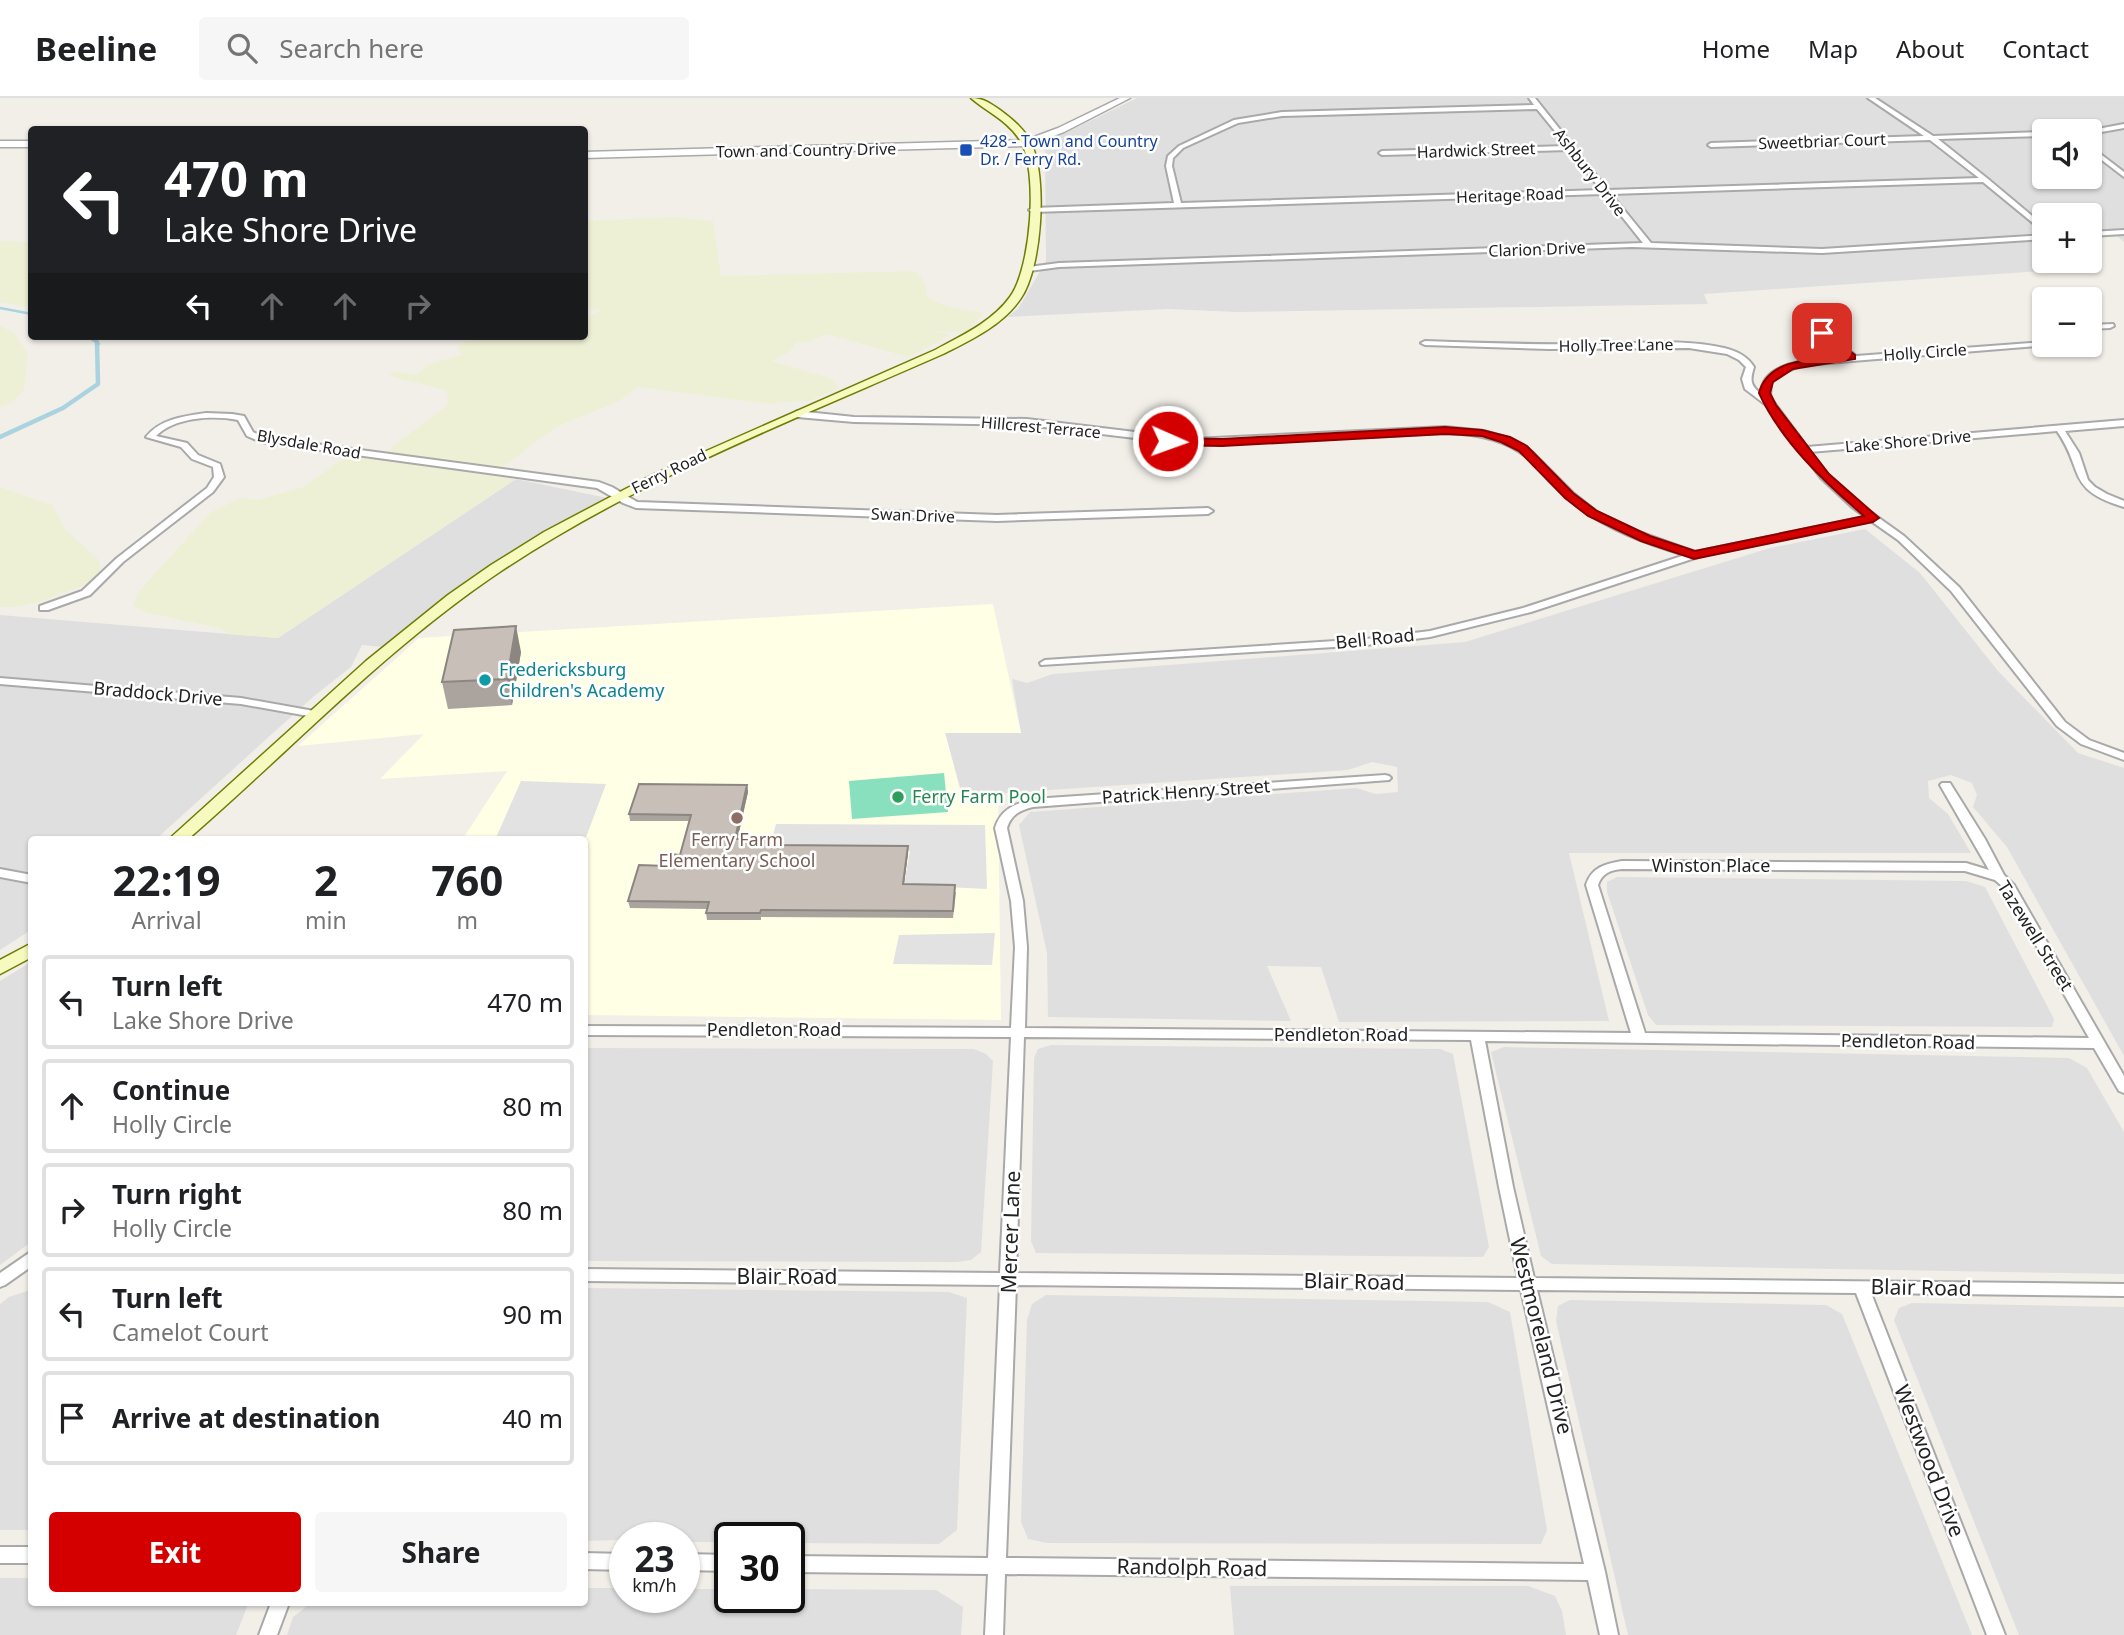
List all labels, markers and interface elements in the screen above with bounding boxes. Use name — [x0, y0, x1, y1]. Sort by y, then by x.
search box — [199, 17, 689, 80]
text: Beeline — [35, 26, 157, 71]
icon: search — [223, 29, 261, 67]
text: Search here — [279, 30, 424, 66]
text: Home — [1702, 32, 1770, 65]
text: Map — [1808, 32, 1858, 65]
text: About — [1896, 32, 1964, 65]
text: Contact — [2002, 32, 2089, 65]
map controls — [2032, 119, 2102, 357]
button: sound — [2032, 119, 2102, 189]
street label: Ashbury Drive — [1549, 123, 1631, 221]
street label: Sweetbriar Court — [1758, 128, 1886, 154]
place label: 428 - Town and Country Dr. / Ferry Rd. — [980, 130, 1159, 170]
street label: Town and Country Drive — [716, 137, 896, 163]
street label: Hardwick Street — [1416, 137, 1536, 163]
marker: 428 - Town and Country Dr. / Ferry Rd. — [958, 142, 974, 158]
text: 470 m — [164, 145, 309, 211]
icon: left — [49, 154, 140, 245]
street label: Heritage Road — [1456, 182, 1564, 208]
button: + — [2032, 203, 2102, 273]
text: Lake Shore Drive — [164, 208, 417, 251]
street label: Clarion Drive — [1488, 236, 1586, 262]
icon: left — [180, 287, 218, 325]
icon: ahead — [253, 287, 291, 325]
icon: ahead — [326, 287, 364, 325]
icon: right — [399, 287, 437, 325]
button: − — [2032, 287, 2102, 357]
pin — [1792, 303, 1852, 363]
icon: arrive — [1803, 314, 1841, 352]
street label: Holly Tree Lane — [1558, 333, 1674, 357]
street label: Holly Circle — [1883, 338, 1967, 366]
position arrow — [1131, 404, 1205, 478]
street label: Hillcrest Terrace — [980, 411, 1102, 443]
street label: Blysdale Road — [255, 424, 363, 464]
street label: Lake Shore Drive — [1844, 425, 1972, 457]
street label: Ferry Road — [628, 443, 710, 499]
street label: Swan Drive — [871, 503, 955, 527]
street label: Bell Road — [1334, 622, 1415, 654]
place label: Fredericksburg Children's Academy — [499, 657, 665, 702]
marker: Fredericksburg Children's Academy — [477, 672, 493, 688]
street label: Braddock Drive — [93, 675, 224, 711]
street label: Patrick Henry Street — [1101, 773, 1271, 809]
place label: Ferry Farm Pool — [912, 784, 1046, 808]
marker: Ferry Farm Pool — [890, 789, 906, 805]
marker: Ferry Farm Elementary School — [729, 810, 745, 826]
place label: Ferry Farm Elementary School — [659, 827, 815, 872]
text: 22:19 — [113, 851, 220, 908]
text: 2 — [314, 851, 338, 908]
text: 760 — [431, 851, 503, 908]
street label: Winston Place — [1652, 853, 1770, 877]
street label: Tazewell Street — [1992, 876, 2080, 995]
text: Arrival — [131, 904, 202, 936]
text: min — [305, 904, 347, 936]
text: m — [457, 904, 478, 936]
text: Turn left — [112, 968, 223, 1004]
icon: left — [53, 983, 91, 1021]
text: 470 m — [487, 984, 563, 1020]
text: Lake Shore Drive — [112, 1004, 294, 1036]
street label: Pendleton Road — [707, 1017, 841, 1041]
street label: Pendleton Road — [1274, 1022, 1408, 1046]
street label: Pendleton Road — [1841, 1028, 1975, 1054]
text: Continue — [112, 1072, 230, 1108]
icon: ahead — [53, 1087, 91, 1125]
text: 80 m — [502, 1088, 563, 1124]
text: Holly Circle — [112, 1108, 232, 1140]
street label: Mercer Lane — [994, 1170, 1026, 1294]
text: Turn right — [112, 1176, 242, 1212]
icon: right — [53, 1191, 91, 1229]
text: 80 m — [502, 1192, 563, 1228]
text: Holly Circle — [112, 1212, 232, 1244]
street label: Westmoreland Drive — [1504, 1235, 1580, 1437]
street label: Blair Road — [737, 1262, 837, 1290]
street label: Blair Road — [1303, 1266, 1405, 1296]
street label: Blair Road — [1870, 1272, 1972, 1302]
text: Turn left — [112, 1280, 223, 1316]
icon: left — [53, 1295, 91, 1333]
text: 90 m — [502, 1296, 563, 1332]
text: Camelot Court — [112, 1316, 269, 1348]
street label: Westwood Drive — [1888, 1381, 1972, 1541]
icon: arrive — [53, 1399, 91, 1437]
text: Arrive at destination — [112, 1400, 381, 1436]
text: 40 m — [502, 1400, 563, 1436]
button: Exit — [49, 1512, 301, 1592]
button: Share — [315, 1512, 567, 1592]
speed limit sign: 30 — [714, 1522, 805, 1613]
text: 23 — [634, 1535, 675, 1582]
street label: Randolph Road — [1116, 1552, 1268, 1582]
text: km/h — [632, 1573, 677, 1597]

